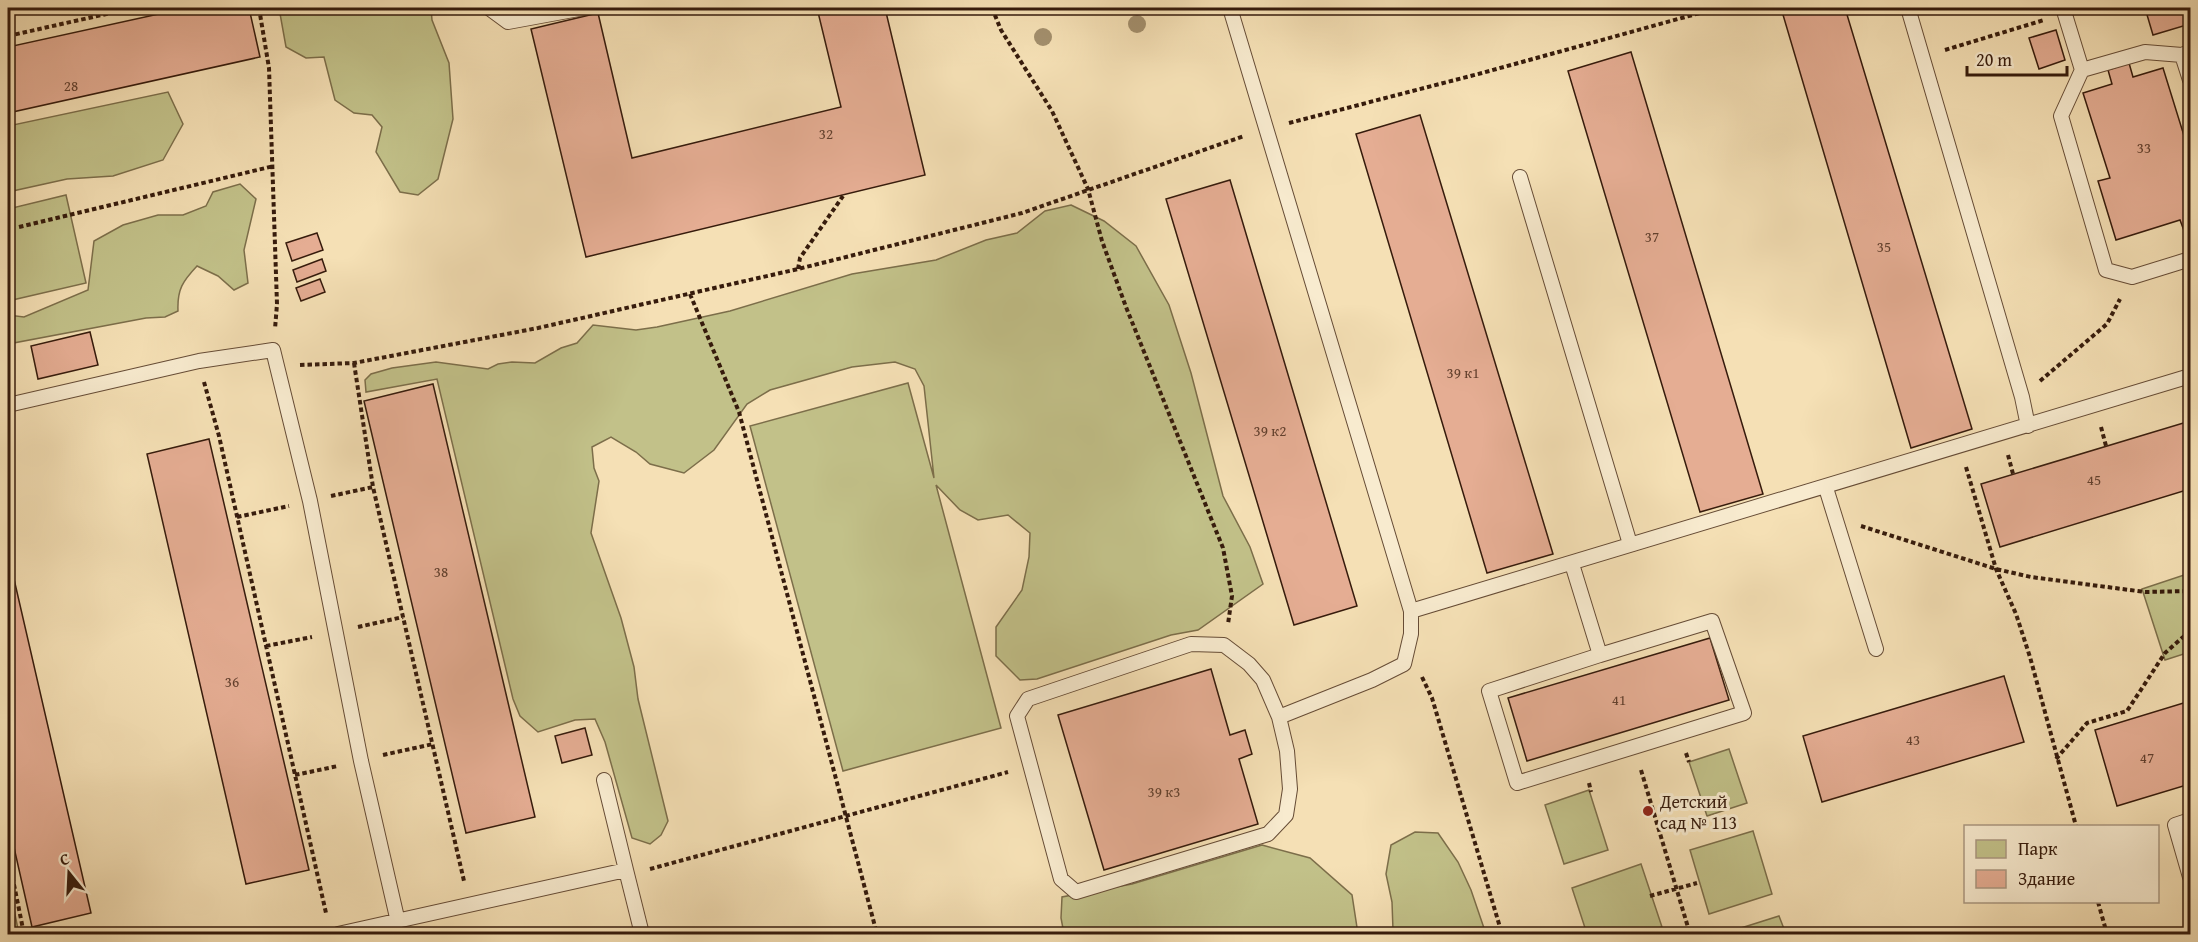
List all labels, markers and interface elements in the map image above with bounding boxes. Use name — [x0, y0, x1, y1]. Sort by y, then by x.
scale bar — [1967, 39, 2068, 77]
text: 20 m — [1976, 46, 2012, 73]
house number: 28 — [64, 75, 78, 96]
house number: 32 — [819, 123, 833, 144]
house number: 33 — [2137, 137, 2151, 158]
house number: 37 — [1645, 226, 1659, 247]
house number: 35 — [1877, 236, 1891, 257]
house number: 39 к1 — [1447, 362, 1479, 383]
house number: 39 к2 — [1254, 420, 1286, 441]
house number: 45 — [2087, 469, 2101, 490]
house number: 38 — [434, 561, 448, 582]
house number: 36 — [225, 671, 239, 692]
house number: 41 — [1612, 689, 1626, 710]
house number: 43 — [1906, 729, 1920, 750]
house number: 47 — [2140, 747, 2154, 768]
house number: 39 к3 — [1148, 781, 1180, 802]
place label: Детский сад № 113 — [1659, 788, 1737, 836]
marker: Детский сад № 113 — [1641, 804, 1655, 818]
legend — [1964, 825, 2159, 903]
text: Парк — [2018, 835, 2058, 862]
north arrow — [39, 843, 99, 903]
text: С — [56, 846, 72, 872]
text: Здание — [2018, 865, 2075, 892]

